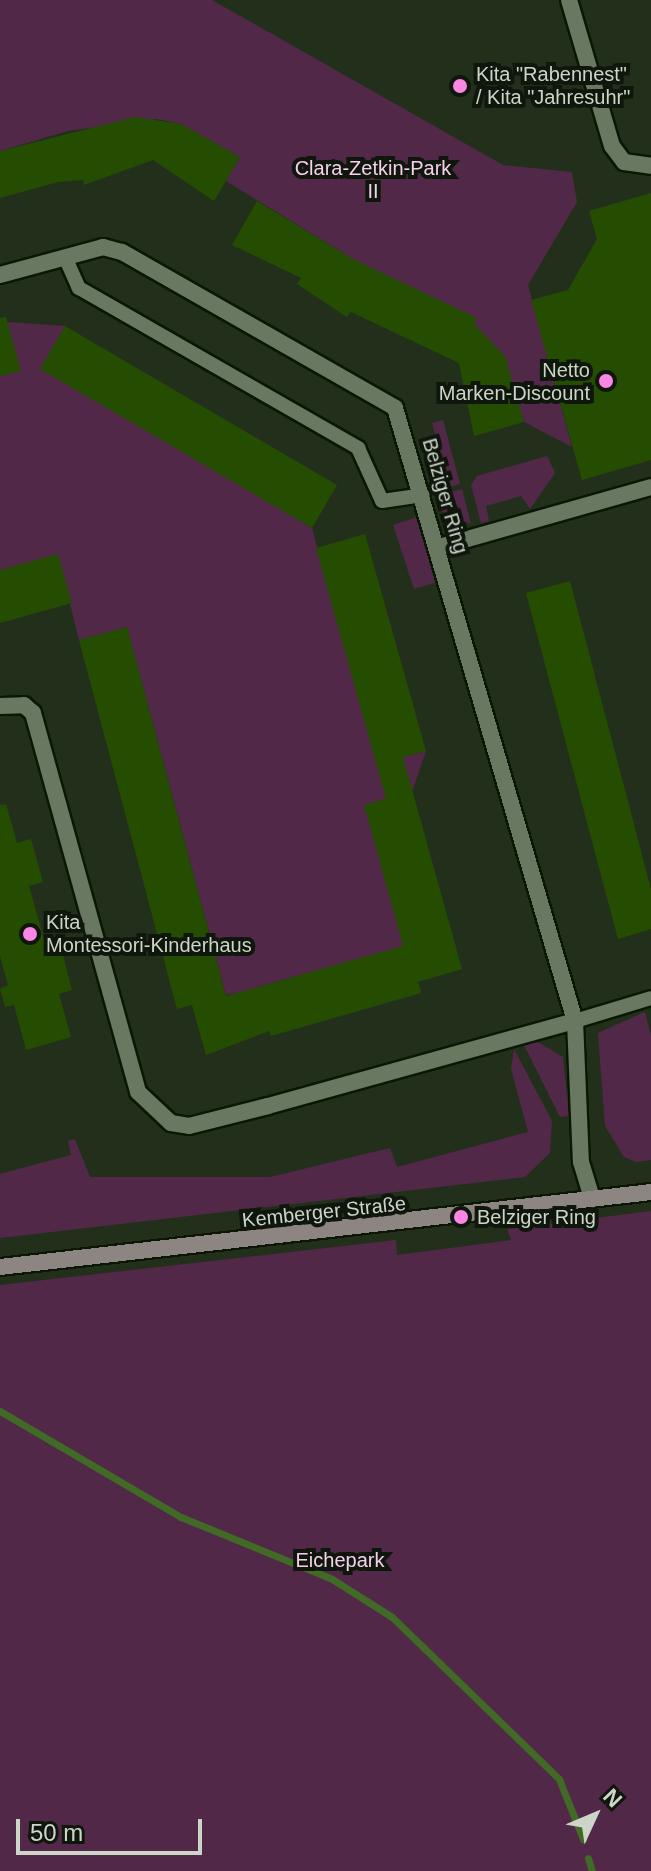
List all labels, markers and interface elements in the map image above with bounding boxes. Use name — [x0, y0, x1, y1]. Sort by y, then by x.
place label: Kita "Rabennest" / Kita "Jahresuhr" — [476, 62, 630, 109]
marker: Kita "Rabennest" / Kita "Jahresuhr" — [451, 77, 469, 95]
park label: Clara-Zetkin-Park II — [295, 156, 451, 203]
place label: Netto Marken-Discount — [439, 358, 590, 405]
marker: Netto Marken-Discount — [597, 372, 615, 390]
street label: Belziger Ring — [417, 436, 473, 556]
place label: Kita Montessori-Kinderhaus — [46, 910, 252, 957]
marker: Kita Montessori-Kinderhaus — [21, 925, 39, 943]
street label: Kemberger Straße — [241, 1191, 407, 1233]
place label: Belziger Ring — [477, 1205, 596, 1229]
marker: Belziger Ring — [452, 1208, 470, 1226]
park label: Eichepark — [296, 1548, 384, 1572]
north arrow — [555, 1775, 635, 1855]
text: N — [598, 1784, 627, 1812]
scale bar — [20, 1803, 206, 1853]
text: 50 m — [30, 1819, 83, 1846]

